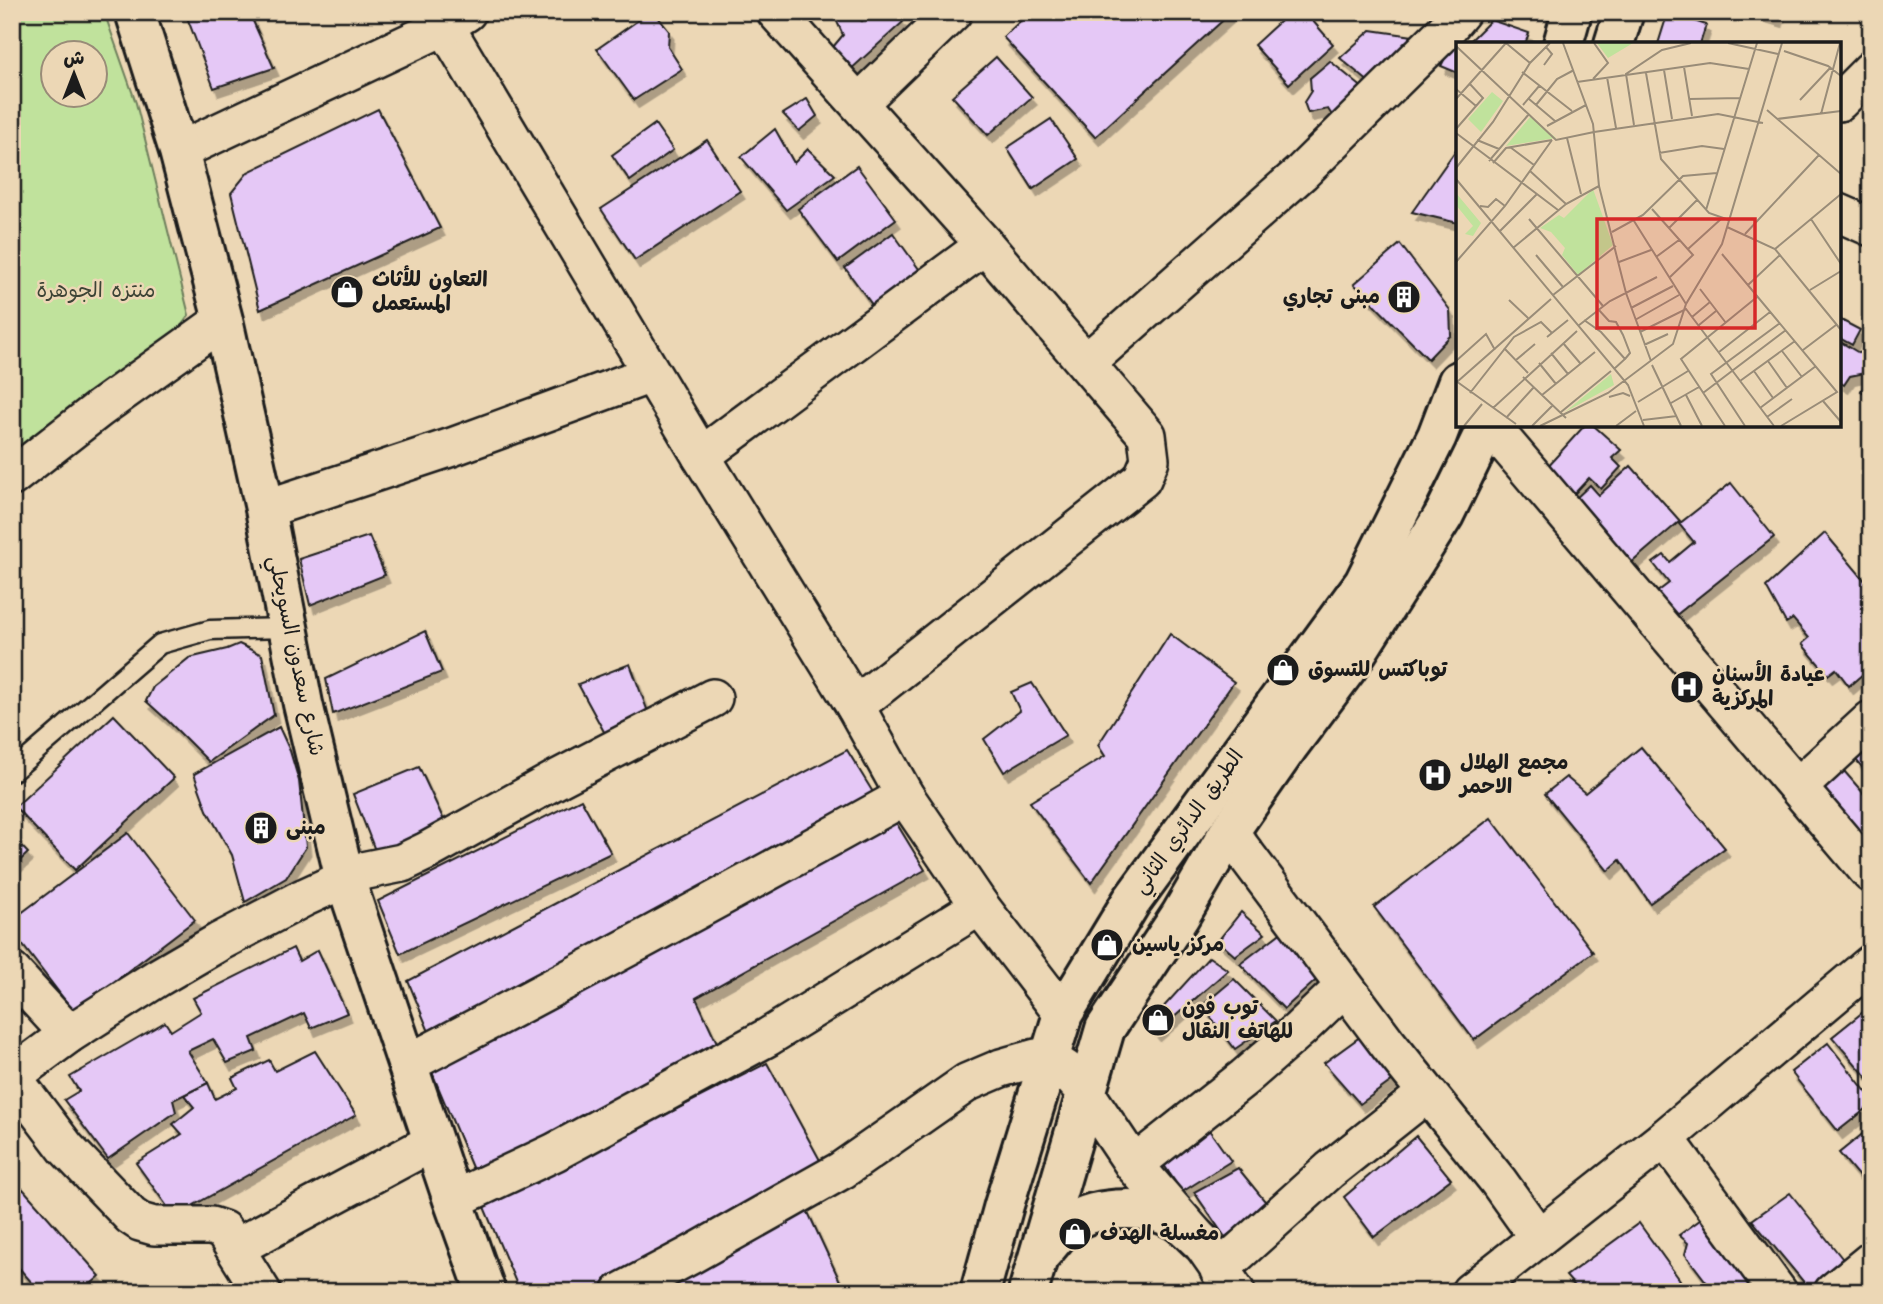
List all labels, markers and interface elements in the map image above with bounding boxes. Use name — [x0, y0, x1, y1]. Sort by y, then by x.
north arrow — [38, 38, 108, 108]
inset map — [1456, 42, 1841, 427]
text: ش — [64, 44, 85, 74]
place label: التعاون للأثاث المستعمل — [372, 264, 488, 321]
shop icon: التعاون للأثاث المستعمل — [328, 273, 366, 311]
park label: منتزه الجوهرة — [36, 275, 156, 308]
building icon: مبنى تجاري — [1385, 278, 1423, 316]
place label: مبنى تجاري — [1283, 281, 1380, 314]
street label: شارع سعدون السويحلي — [257, 553, 332, 759]
shop icon: توباكتس للتسوق — [1264, 651, 1302, 689]
place label: توباكتس للتسوق — [1308, 654, 1448, 687]
place label: عيادة الأسنان المركزية — [1712, 659, 1825, 716]
hospital icon: عيادة الأسنان المركزية — [1668, 668, 1706, 706]
street label: الطريق الدائري الثاني — [1125, 743, 1254, 902]
place label: مجمع الهلال الاحمر — [1458, 747, 1569, 804]
hospital icon: مجمع الهلال الاحمر — [1416, 756, 1454, 794]
building icon: مبنى — [242, 809, 280, 847]
place label: مبنى — [286, 812, 326, 845]
shop icon: مركز ياسين — [1088, 926, 1126, 964]
place label: مركز ياسين — [1132, 929, 1224, 962]
place label: توب فون للهاتف النقال — [1182, 992, 1293, 1049]
shop icon: توب فون للهاتف النقال — [1139, 1001, 1177, 1039]
shop icon: مغسلة الهدف — [1056, 1215, 1094, 1253]
place label: مغسلة الهدف — [1100, 1218, 1219, 1251]

